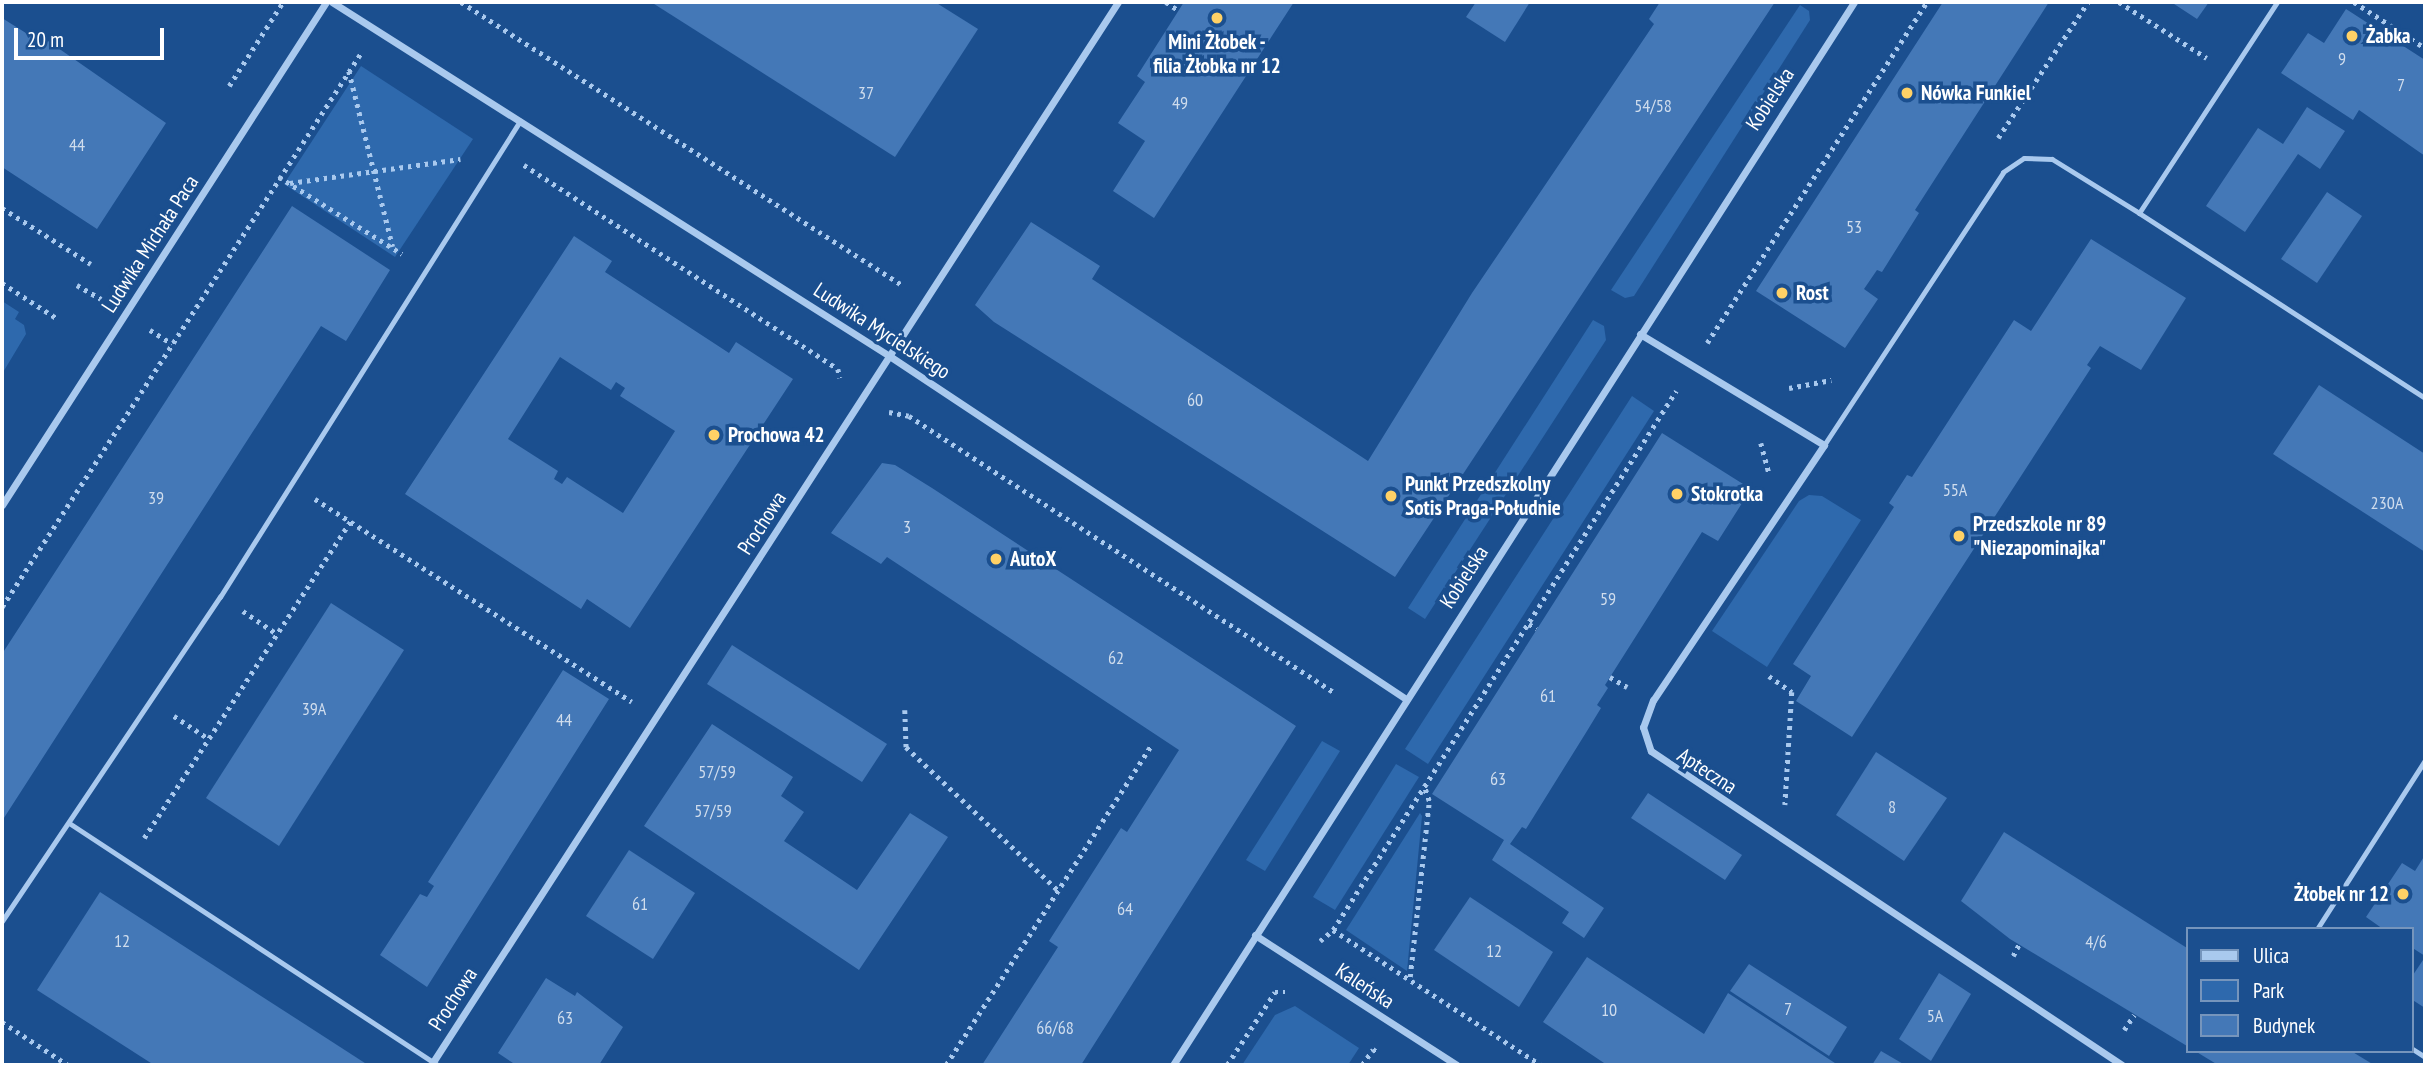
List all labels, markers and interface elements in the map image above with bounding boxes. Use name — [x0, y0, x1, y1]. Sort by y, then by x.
marker: Mini Żłobek - filia Żłobka nr 12 — [1209, 10, 1225, 26]
scale bar — [18, 14, 168, 58]
place label: Żabka — [2366, 23, 2411, 49]
text: 20 m — [27, 26, 64, 53]
marker: Żabka — [2344, 28, 2360, 44]
place label: Mini Żłobek - filia Żłobka nr 12 — [1153, 29, 1281, 79]
house number: 9 — [2338, 48, 2346, 70]
street label: Kobielska — [1741, 63, 1799, 135]
house number: 7 — [2397, 74, 2405, 96]
place label: Nówka Funkiel — [1921, 80, 2031, 106]
house number: 37 — [858, 82, 874, 104]
marker: Nówka Funkiel — [1899, 85, 1915, 101]
house number: 49 — [1172, 92, 1188, 114]
house number: 54/58 — [1634, 95, 1672, 117]
house number: 44 — [69, 134, 85, 156]
street label: Ludwika Michała Paca — [96, 171, 204, 317]
house number: 53 — [1846, 216, 1862, 238]
street label: Ludwika Mycielskiego — [809, 277, 955, 385]
place label: Rost — [1796, 280, 1829, 306]
marker: Rost — [1774, 285, 1790, 301]
house number: 60 — [1187, 389, 1203, 411]
place label: Prochowa 42 — [728, 422, 825, 448]
marker: Prochowa 42 — [706, 427, 722, 443]
place label: Punkt Przedszkolny Sotis Praga-Południe — [1405, 471, 1561, 521]
house number: 55A — [1943, 479, 1967, 501]
place label: Stokrotka — [1691, 481, 1763, 507]
marker: Stokrotka — [1669, 486, 1685, 502]
house number: 39 — [148, 487, 164, 509]
street label: Prochowa — [732, 487, 792, 559]
marker: Punkt Przedszkolny Sotis Praga-Południe — [1383, 488, 1399, 504]
house number: 230A — [2371, 492, 2403, 514]
place label: Przedszkole nr 89 "Niezapominajka" — [1973, 511, 2106, 561]
house number: 3 — [903, 516, 911, 538]
marker: Przedszkole nr 89 "Niezapominajka" — [1951, 528, 1967, 544]
street label: Kobielska — [1435, 541, 1493, 613]
place label: AutoX — [1010, 546, 1056, 572]
marker: AutoX — [988, 551, 1004, 567]
house number: 59 — [1600, 588, 1616, 610]
house number: 62 — [1108, 647, 1124, 669]
house number: 61 — [1540, 685, 1556, 707]
house number: 39A — [302, 698, 326, 720]
house number: 44 — [556, 709, 572, 731]
street label: Apteczna — [1673, 743, 1741, 799]
house number: 57/59 — [698, 761, 736, 783]
house number: 63 — [1490, 768, 1506, 790]
house number: 8 — [1888, 796, 1896, 818]
house number: 57/59 — [694, 800, 732, 822]
place label: Żłobek nr 12 — [2293, 881, 2389, 907]
marker: Żłobek nr 12 — [2395, 886, 2411, 902]
house number: 61 — [632, 893, 648, 915]
house number: 64 — [1117, 898, 1133, 920]
legend — [2186, 927, 2413, 1053]
house number: 12 — [114, 930, 130, 952]
house number: 4/6 — [2085, 931, 2107, 953]
house number: 12 — [1486, 940, 1502, 962]
text: Ulica — [2253, 942, 2289, 969]
street label: Kaleńska — [1331, 958, 1399, 1014]
street label: Prochowa — [423, 963, 483, 1035]
text: Park — [2253, 977, 2284, 1004]
house number: 7 — [1784, 998, 1792, 1020]
house number: 10 — [1601, 999, 1617, 1021]
house number: 5A — [1927, 1005, 1943, 1027]
house number: 63 — [557, 1007, 573, 1029]
text: Budynek — [2253, 1012, 2315, 1039]
house number: 66/68 — [1036, 1017, 1074, 1039]

